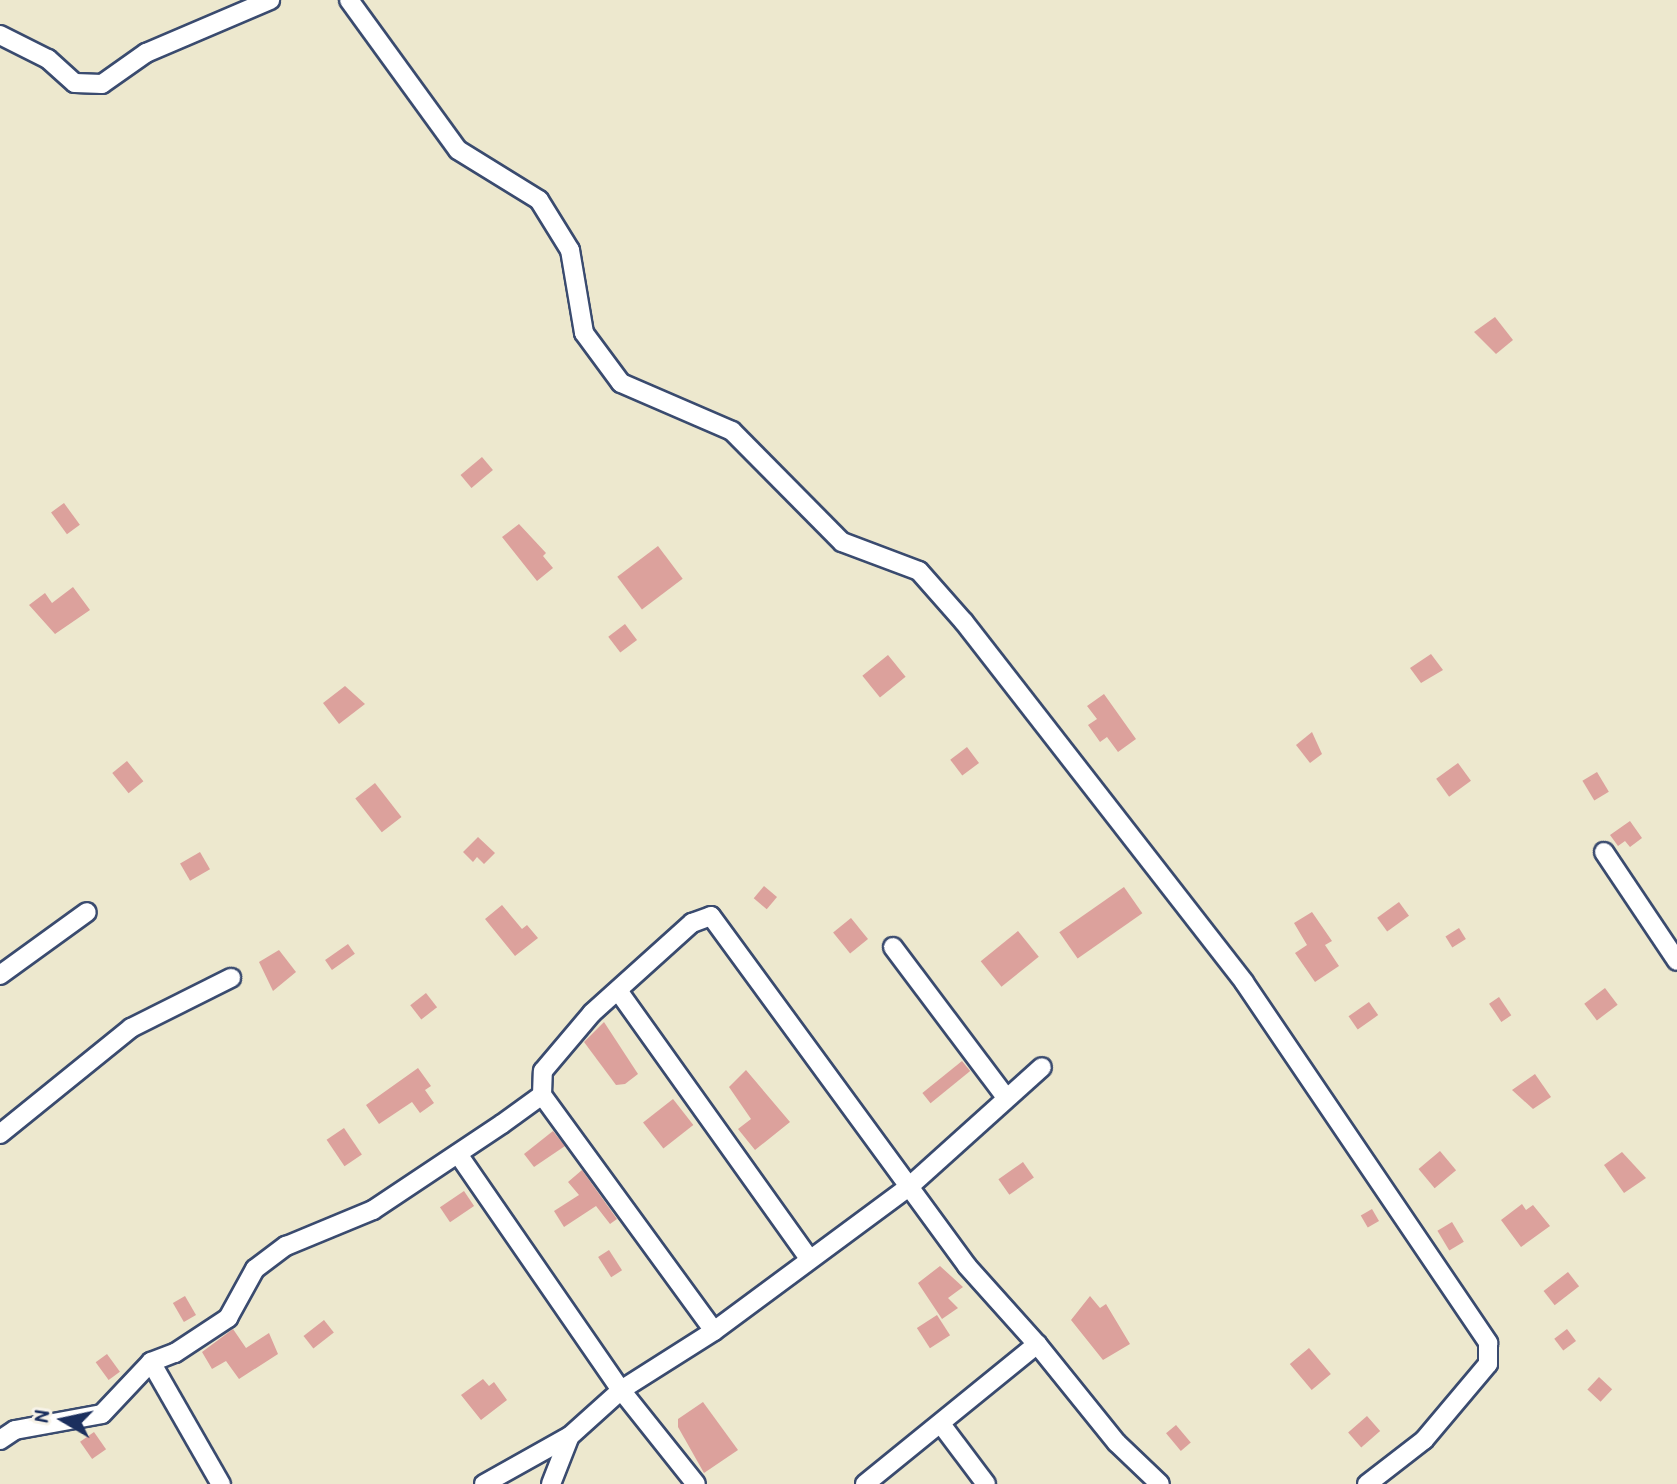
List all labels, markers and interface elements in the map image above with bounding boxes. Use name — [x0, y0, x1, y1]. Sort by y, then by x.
north arrow — [24, 1380, 104, 1460]
text: N — [25, 1408, 56, 1424]

